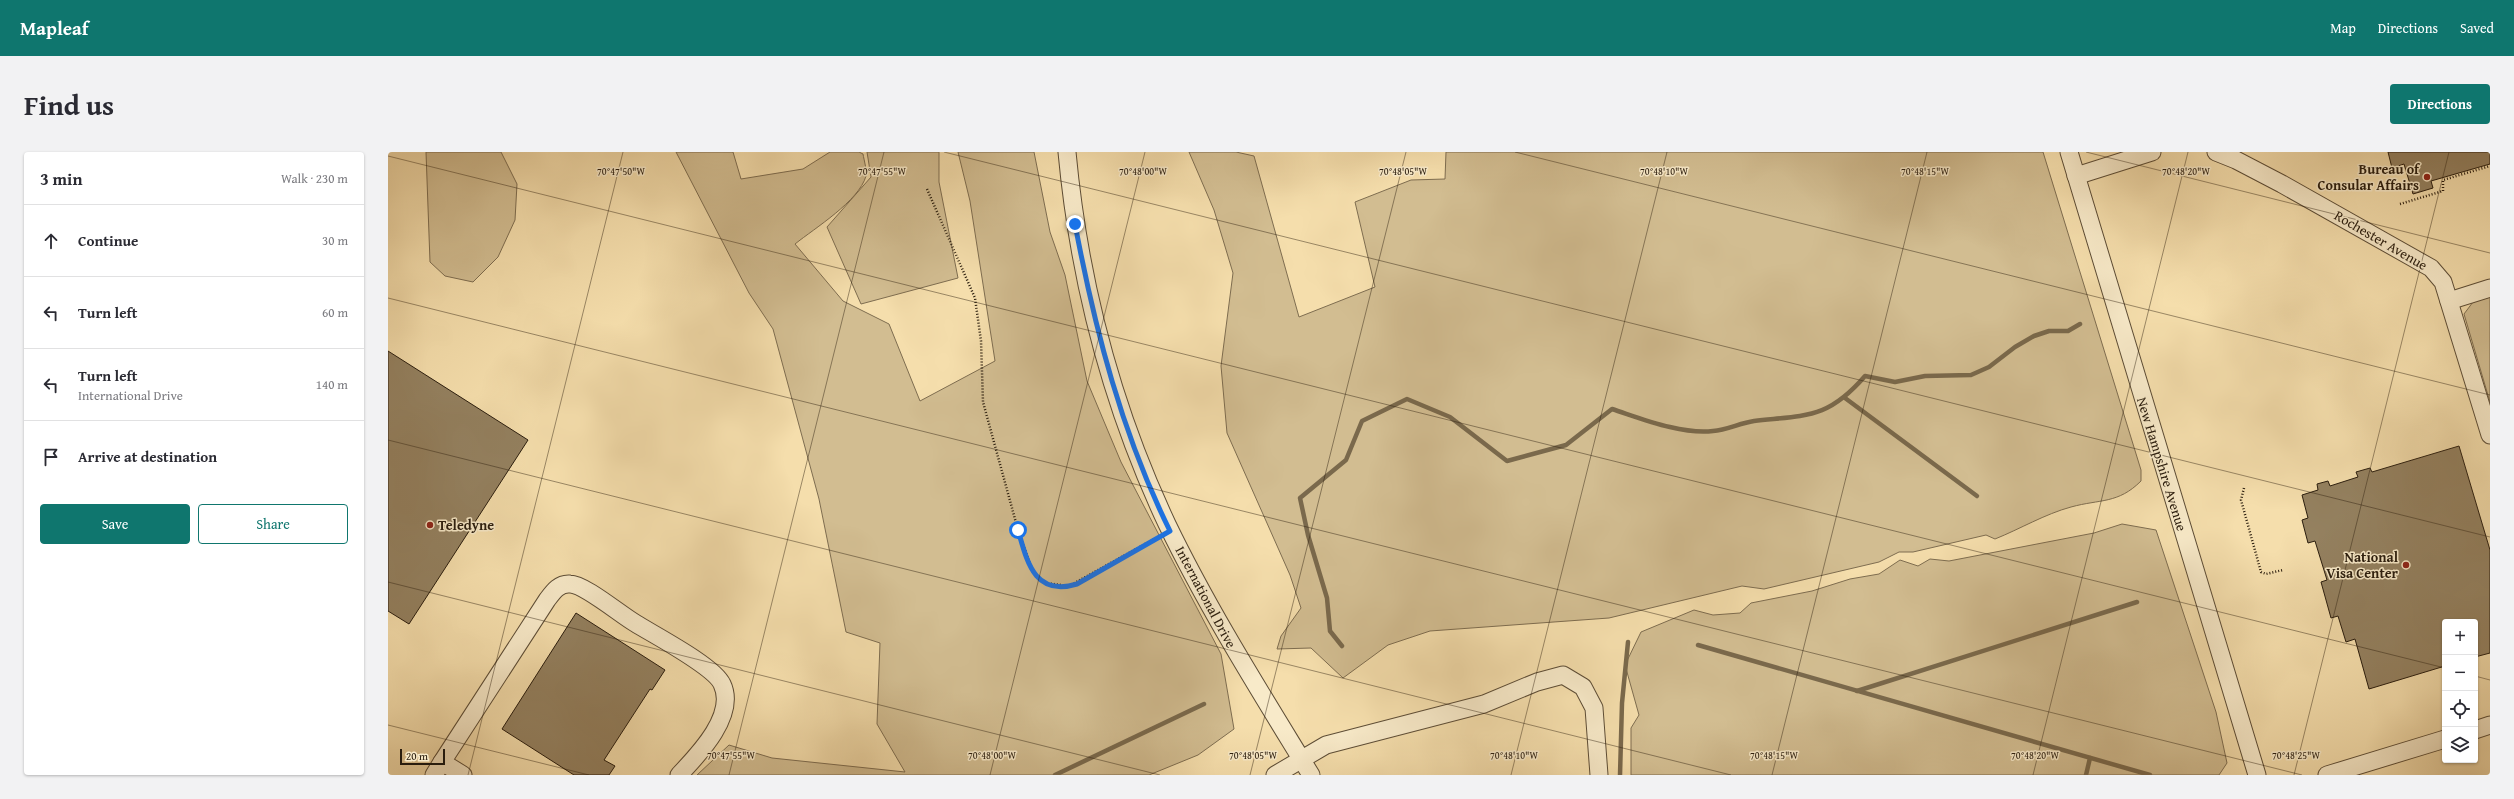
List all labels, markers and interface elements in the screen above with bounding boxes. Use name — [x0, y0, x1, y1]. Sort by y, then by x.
text: Mapleaf — [20, 14, 89, 42]
text: Map — [2330, 18, 2356, 38]
text: Directions — [2378, 18, 2438, 38]
text: Saved — [2460, 18, 2494, 38]
text: Find us — [24, 84, 114, 125]
button: Directions — [2390, 84, 2490, 124]
place label: Bureau of Consular Affairs — [2318, 159, 2421, 195]
text: 70°47'50"W — [597, 164, 645, 179]
text: 70°47'55"W — [858, 164, 906, 179]
text: 70°48'00"W — [1119, 164, 1167, 179]
text: 70°48'05"W — [1379, 164, 1427, 179]
text: 70°48'10"W — [1640, 164, 1688, 179]
text: 70°48'15"W — [1901, 164, 1949, 179]
text: 70°48'20"W — [2162, 164, 2210, 179]
text: 3 min — [40, 166, 82, 191]
text: Walk · 230 m — [281, 169, 348, 188]
marker: Bureau of Consular Affairs — [2422, 172, 2432, 182]
street label: Rochester Avenue — [2331, 205, 2432, 275]
route end — [1066, 215, 1084, 233]
icon: ahead — [40, 230, 62, 252]
text: Continue — [78, 230, 139, 251]
text: 30 m — [322, 231, 348, 250]
icon: left — [40, 302, 62, 324]
text: Turn left — [78, 302, 137, 323]
text: 60 m — [322, 303, 348, 322]
text: Turn left — [78, 365, 137, 386]
icon: left — [40, 374, 62, 396]
text: 140 m — [316, 375, 348, 394]
text: International Drive — [78, 386, 183, 405]
street label: New Hampshire Avenue — [2132, 395, 2192, 534]
icon: arrive — [40, 446, 62, 468]
text: Arrive at destination — [78, 446, 217, 467]
button: Save — [40, 504, 190, 544]
button: Share — [198, 504, 348, 544]
place label: Teledyne — [438, 515, 494, 535]
marker: Teledyne — [425, 520, 435, 530]
route start — [1009, 521, 1027, 539]
street label: International Drive — [1171, 542, 1242, 652]
place label: National Visa Center — [2326, 547, 2399, 583]
marker: National Visa Center — [2401, 560, 2411, 570]
map controls — [2442, 619, 2478, 763]
button: + — [2442, 619, 2478, 655]
button: − — [2442, 655, 2478, 691]
button: locate — [2442, 691, 2478, 727]
button: layers — [2442, 727, 2478, 763]
scale bar — [400, 747, 445, 766]
text: 20 m — [406, 748, 428, 764]
text: 70°47'55"W — [707, 748, 755, 763]
text: 70°48'00"W — [968, 748, 1016, 763]
text: 70°48'05"W — [1229, 748, 1277, 763]
text: 70°48'10"W — [1490, 748, 1538, 763]
text: 70°48'15"W — [1750, 748, 1798, 763]
text: 70°48'20"W — [2011, 748, 2059, 763]
text: 70°48'25"W — [2272, 748, 2320, 763]

